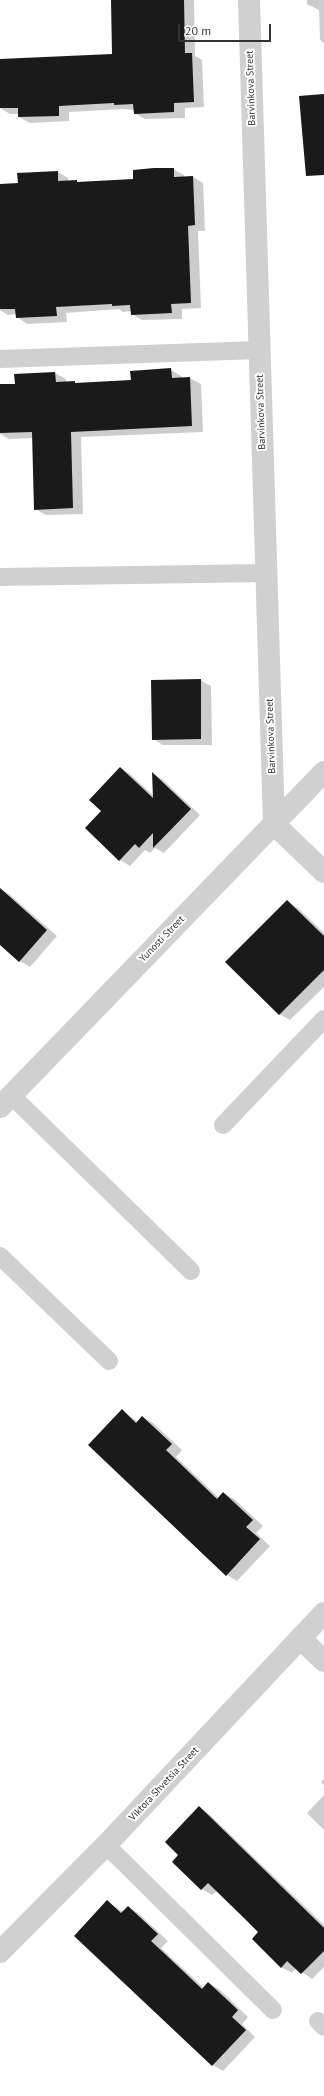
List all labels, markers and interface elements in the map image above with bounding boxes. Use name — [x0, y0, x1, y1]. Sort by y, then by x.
scale bar — [180, 16, 273, 42]
text: 20 m — [185, 23, 211, 38]
street label: Barvinkova Street — [244, 50, 258, 126]
street label: Barvinkova Street — [254, 374, 268, 450]
street label: Barvinkova Street — [264, 698, 278, 774]
street label: Yunosti Street — [137, 913, 187, 965]
street label: Viktora Shvetsia Street — [127, 1744, 201, 1824]

